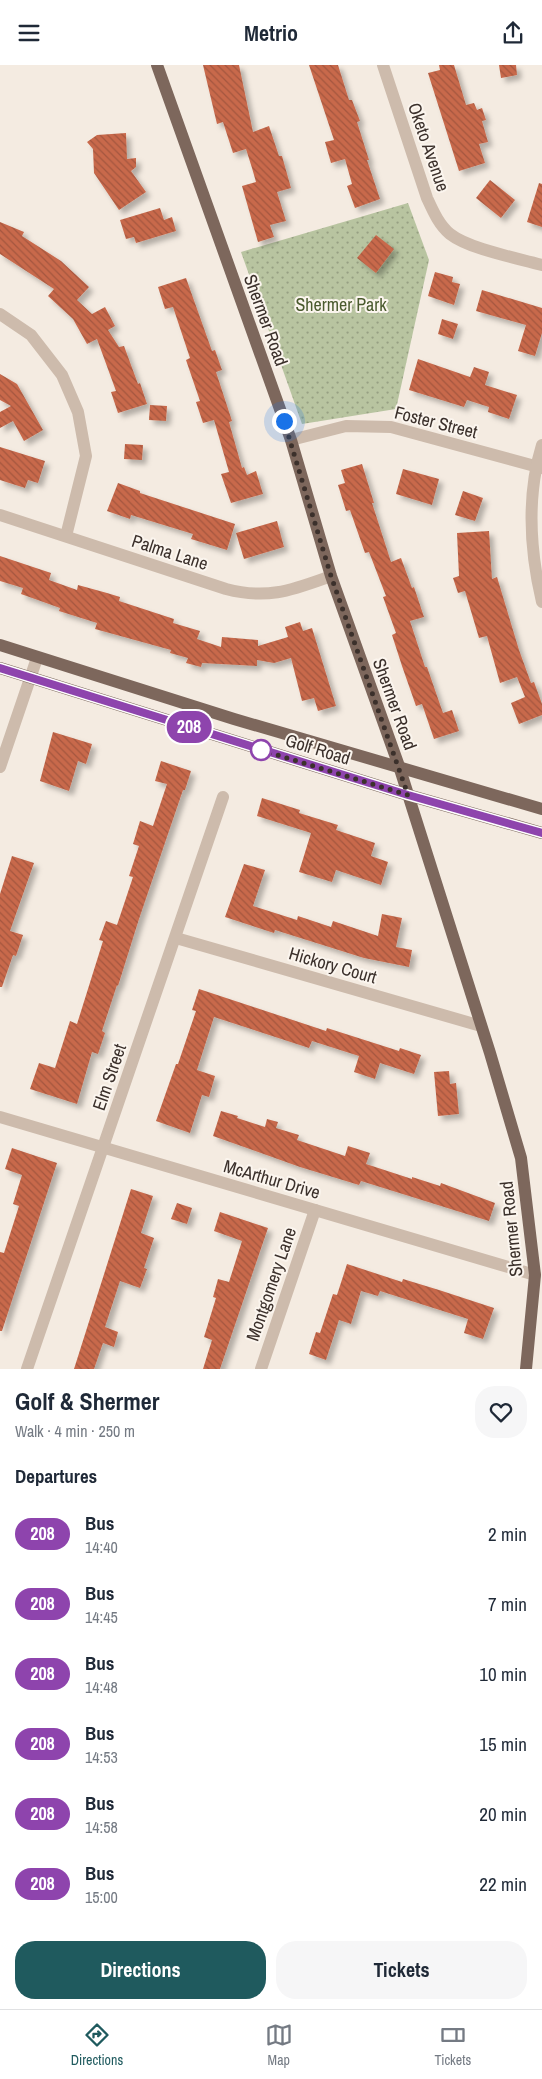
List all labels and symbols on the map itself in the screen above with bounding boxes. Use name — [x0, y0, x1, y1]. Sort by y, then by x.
street label: Oketo Avenue — [402, 99, 456, 195]
street label: Shermer Road — [238, 271, 294, 369]
park label: Shermer Park — [295, 292, 387, 317]
street label: Foster Street — [392, 400, 480, 444]
your location — [272, 409, 297, 434]
street label: Palma Lane — [129, 528, 211, 576]
street label: Shermer Road — [367, 655, 423, 753]
line badge: 208 — [160, 711, 218, 743]
street label: Golf Road — [283, 727, 353, 771]
unlabelled marker — [250, 739, 272, 761]
street label: Hickory Court — [286, 941, 380, 989]
street label: Elm Street — [86, 1040, 132, 1114]
street label: McArthur Drive — [221, 1153, 323, 1205]
street label: Shermer Road — [494, 1180, 528, 1278]
street label: Montgomery Lane — [240, 1224, 302, 1344]

